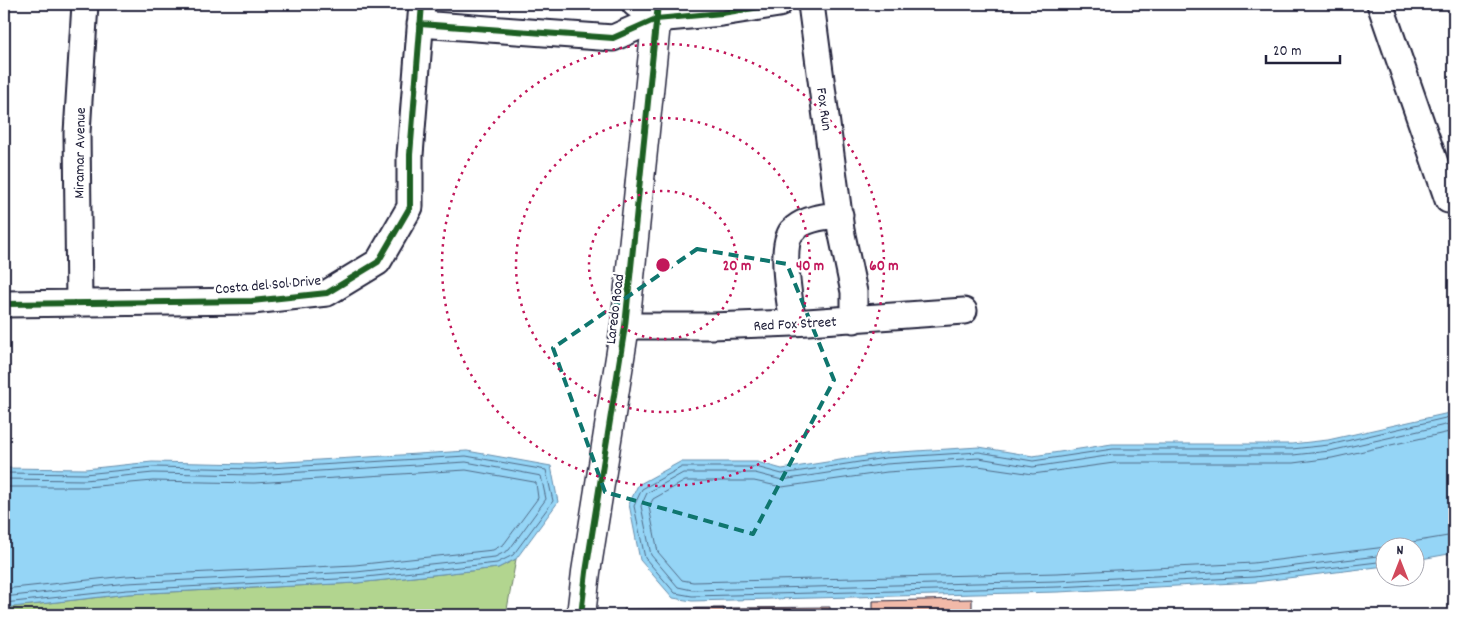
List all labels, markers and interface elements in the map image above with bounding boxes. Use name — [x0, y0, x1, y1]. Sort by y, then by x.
scale bar — [1266, 32, 1339, 64]
text: 20 m — [1273, 41, 1301, 63]
street label: Fox Run — [809, 86, 837, 132]
street label: Miramar Avenue — [69, 107, 93, 199]
centre of rings — [654, 256, 672, 274]
text: 20 m — [723, 256, 751, 278]
text: 40 m — [796, 256, 824, 278]
text: 60 m — [869, 256, 899, 278]
street label: Costa del Sol Drive — [214, 270, 322, 302]
street label: Laredo Road — [601, 273, 631, 346]
street label: Red Fox Street — [753, 312, 838, 338]
north arrow — [1376, 536, 1426, 586]
text: N — [1397, 541, 1404, 561]

